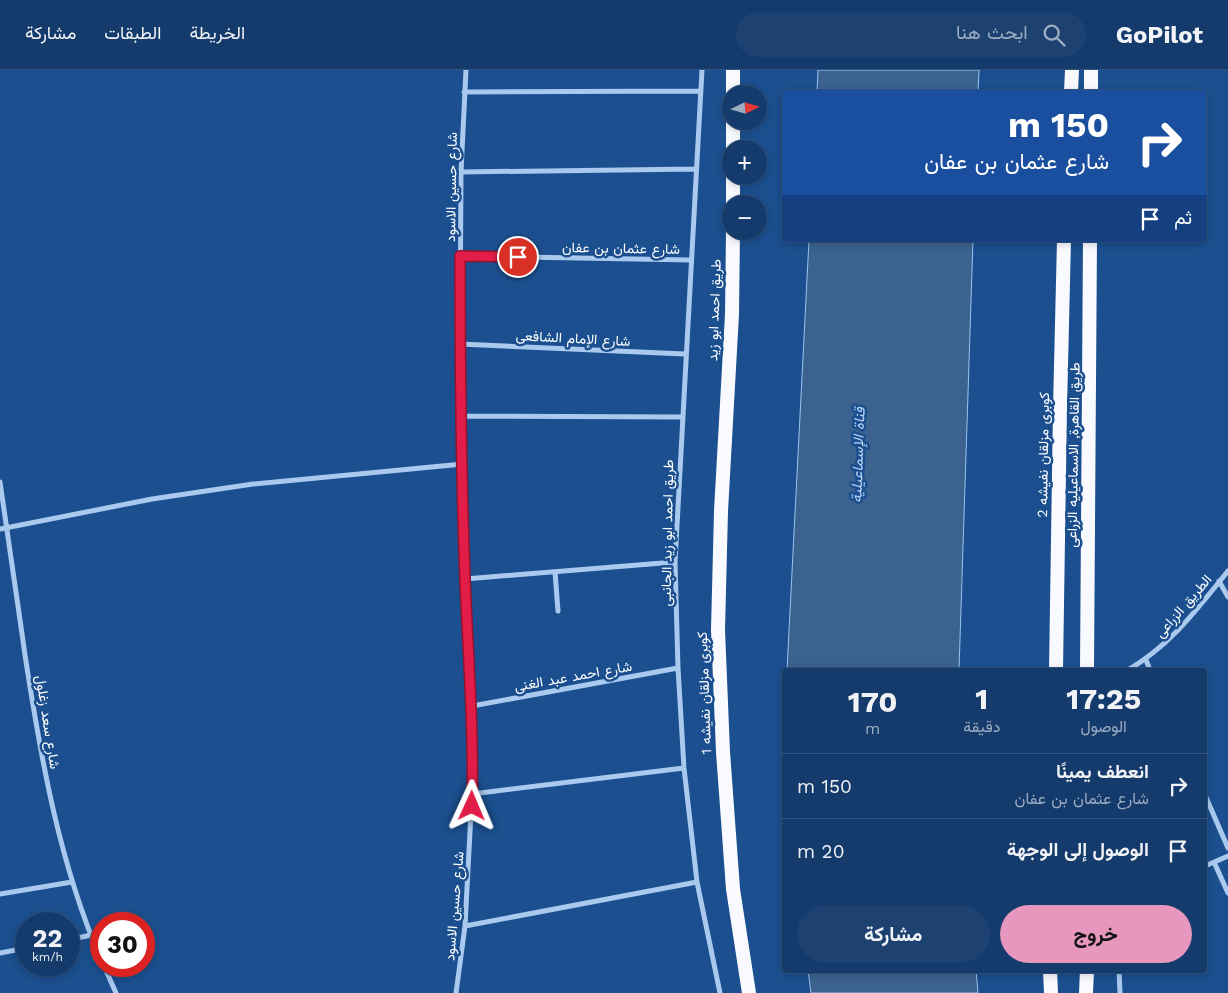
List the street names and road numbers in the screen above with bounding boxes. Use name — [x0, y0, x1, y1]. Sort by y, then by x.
street label: شارع حسين الاسود — [442, 132, 463, 242]
street label: شارع عثمان بن عفان — [562, 239, 680, 260]
street label: طريق احمد ابو زيد — [704, 259, 725, 361]
street label: شارع الإمام الشافعى — [515, 327, 631, 352]
street label: طريق القاهرة, الاسماعيليه الزراعى — [1063, 362, 1084, 548]
street label: كوبرى مزلقان نفيشه 2 — [1034, 392, 1053, 518]
street label: طريق احمد ابو زيد الجانبى — [658, 459, 677, 607]
street label: الطريق الزراعى — [1151, 571, 1215, 641]
street label: كوبرى مزلقان نفيشه 1 — [694, 631, 715, 755]
street label: شارع احمد عبد الغنى — [513, 658, 634, 697]
street label: شارع سعد زغلول — [30, 674, 63, 771]
street label: شارع حسين الاسود — [441, 851, 470, 962]

